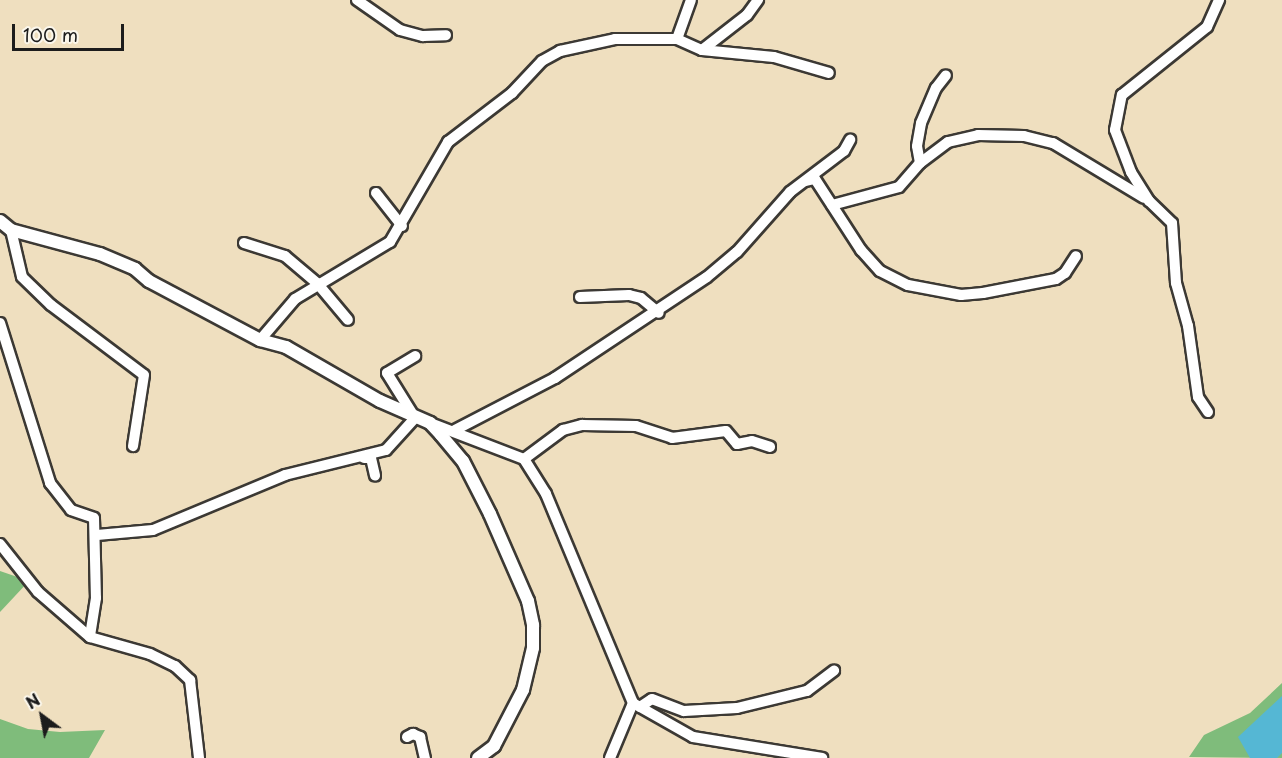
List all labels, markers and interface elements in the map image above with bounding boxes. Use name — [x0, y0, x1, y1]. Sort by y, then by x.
scale bar — [15, 12, 128, 50]
text: 100 m — [23, 21, 78, 48]
north arrow — [12, 686, 72, 746]
text: N — [21, 687, 44, 714]

